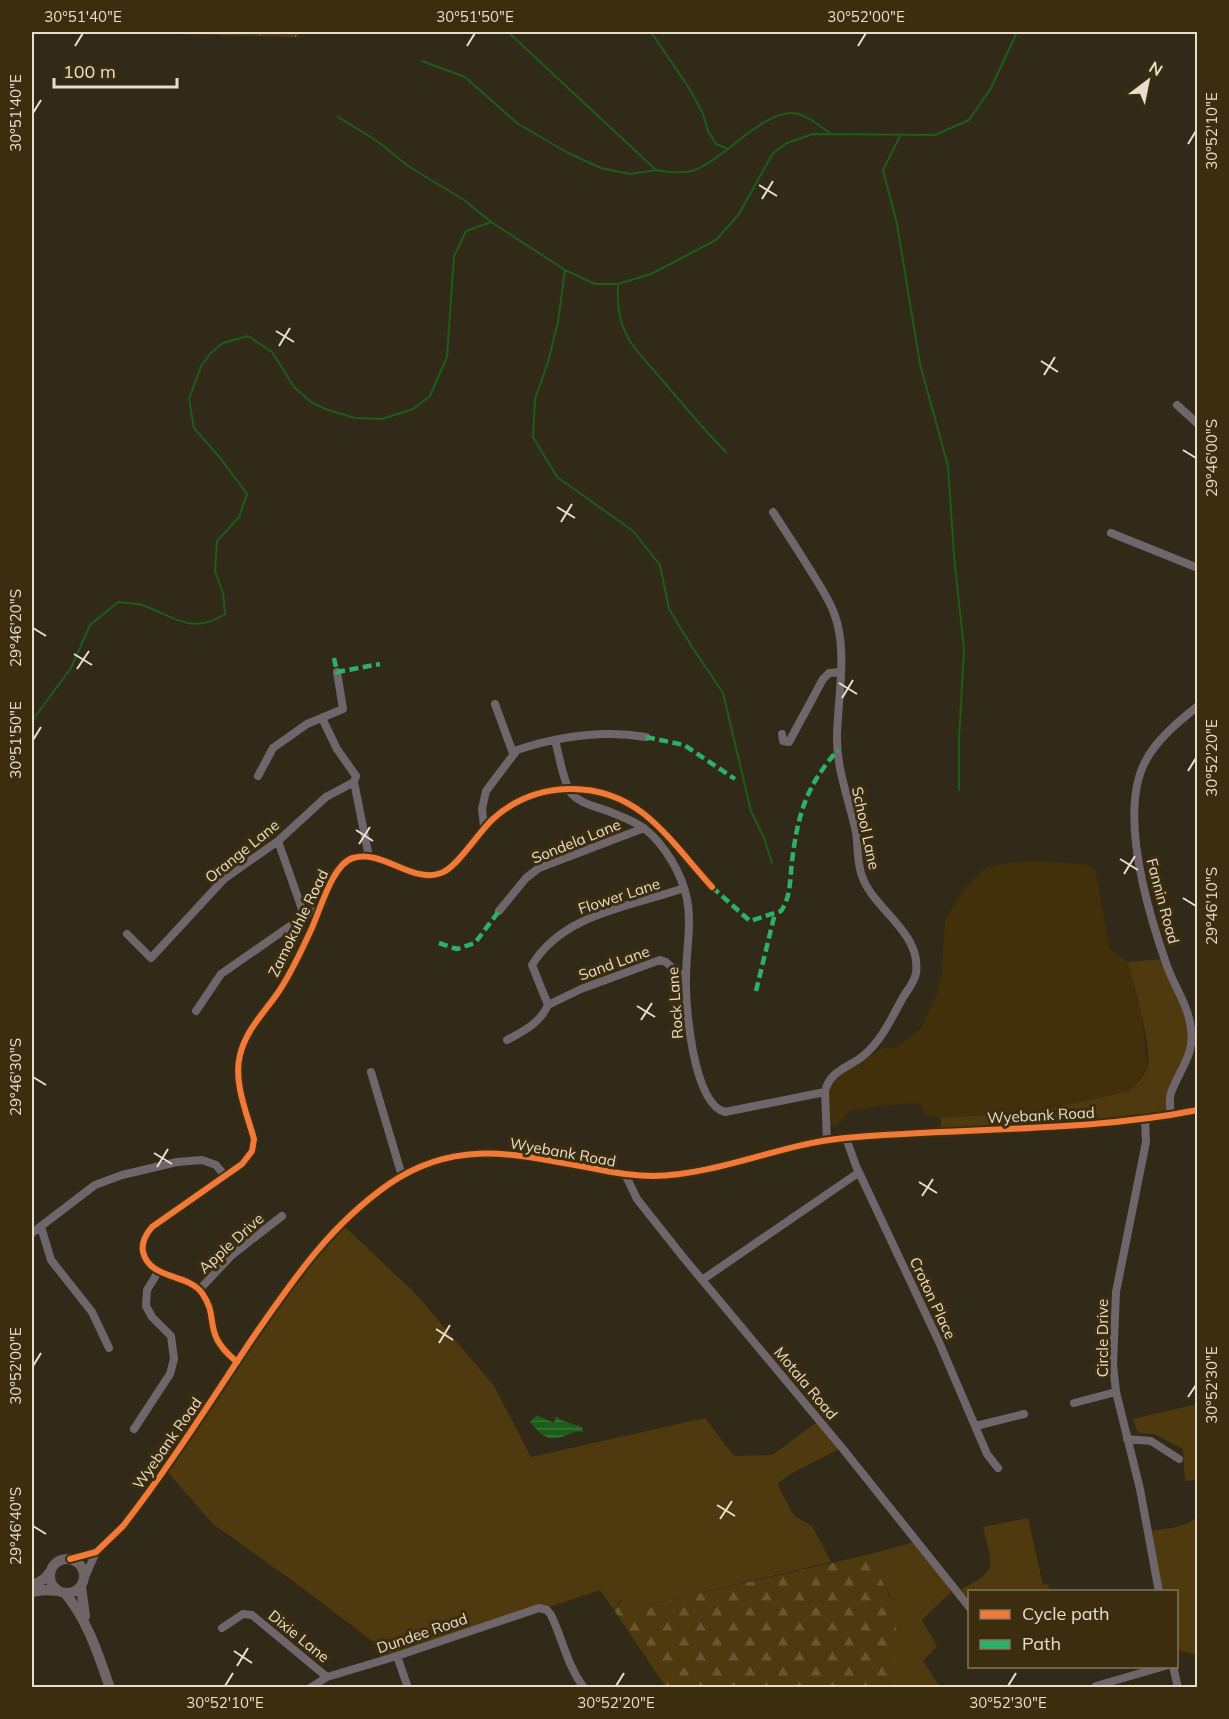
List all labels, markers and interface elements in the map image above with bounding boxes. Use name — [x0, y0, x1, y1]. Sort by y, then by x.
text: 30°51'40"E — [44, 7, 122, 26]
text: 30°51'50"E — [436, 7, 514, 26]
text: 30°52'00"E — [827, 7, 905, 26]
scale bar — [54, 51, 177, 89]
north arrow — [1118, 51, 1178, 111]
text: N — [1146, 57, 1166, 80]
text: 100 m — [63, 60, 116, 83]
text: 30°51'40"E — [6, 74, 25, 152]
text: 30°52'10"E — [1202, 92, 1221, 170]
text: 29°46'00"S — [1202, 419, 1221, 497]
text: 29°46'20"S — [6, 589, 25, 667]
text: 30°51'50"E — [6, 701, 25, 779]
text: 30°52'20"E — [1202, 719, 1221, 797]
street label: School Lane — [848, 785, 884, 871]
street label: Sondela Lane — [529, 814, 623, 868]
street label: Orange Lane — [201, 815, 283, 887]
street label: Fannin Road — [1142, 856, 1184, 946]
street label: Zamokuhle Road — [264, 866, 332, 980]
text: 29°46'10"S — [1202, 867, 1221, 945]
street label: Flower Lane — [576, 874, 662, 918]
street label: Sand Lane — [576, 941, 652, 985]
street label: Rock Lane — [663, 966, 687, 1040]
text: 29°46'30"S — [6, 1038, 25, 1116]
street label: Wyebank Road — [987, 1103, 1095, 1127]
street label: Wyebank Road — [508, 1133, 618, 1171]
street label: Apple Drive — [195, 1209, 267, 1277]
street label: Croton Place — [906, 1254, 960, 1342]
street label: Circle Drive — [1093, 1299, 1112, 1377]
text: 30°52'00"E — [6, 1327, 25, 1405]
street label: Motala Road — [770, 1343, 842, 1423]
text: 30°52'30"E — [1202, 1346, 1221, 1424]
street label: Wyebank Road — [128, 1394, 206, 1492]
text: 29°46'40"S — [6, 1487, 25, 1565]
legend — [968, 1590, 1178, 1668]
text: Cycle path — [1022, 1602, 1109, 1625]
street label: Dixie Lane — [265, 1606, 333, 1666]
street label: Dundee Road — [374, 1609, 470, 1657]
text: Path — [1022, 1632, 1061, 1655]
text: 30°52'10"E — [186, 1693, 264, 1712]
text: 30°52'20"E — [577, 1693, 655, 1712]
text: 30°52'30"E — [969, 1693, 1047, 1712]

